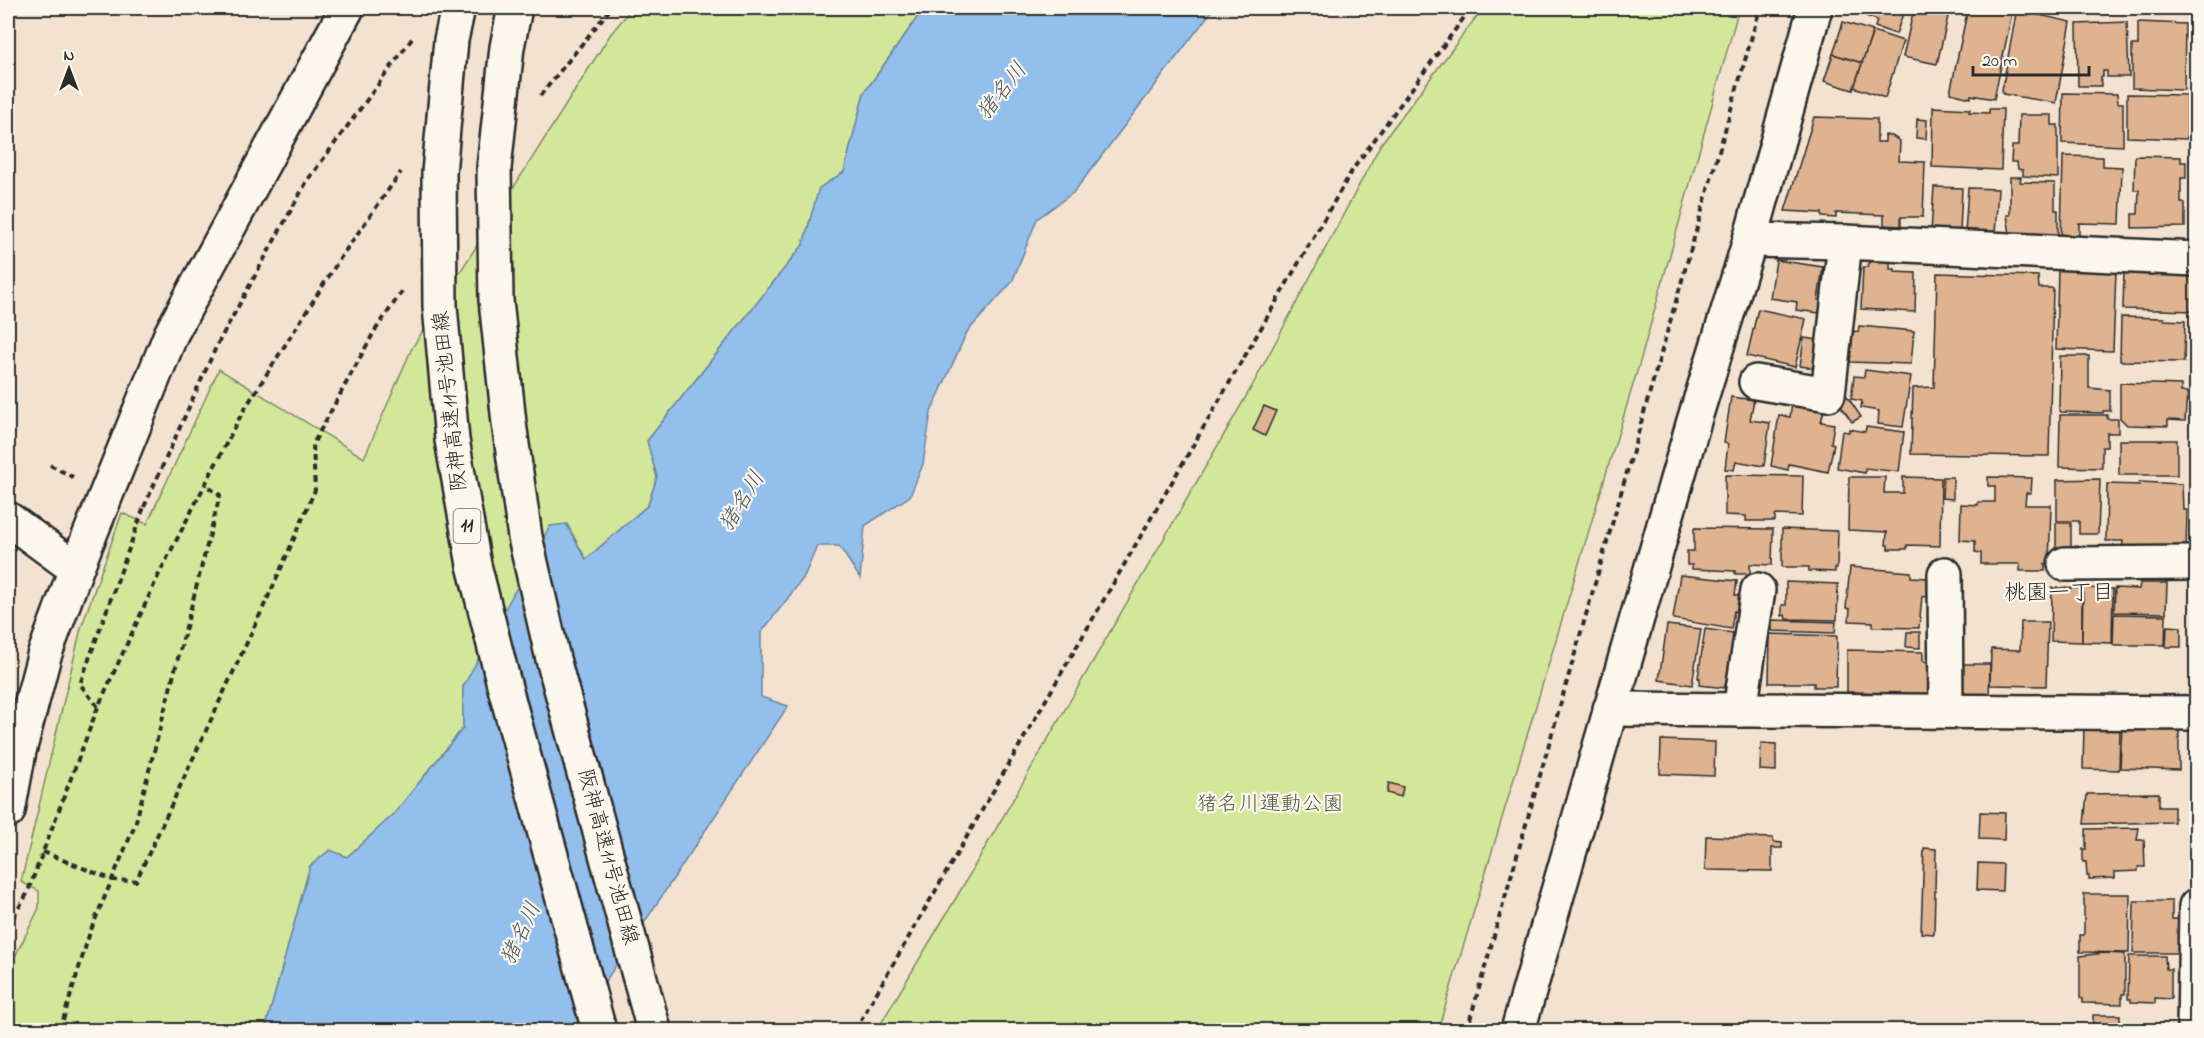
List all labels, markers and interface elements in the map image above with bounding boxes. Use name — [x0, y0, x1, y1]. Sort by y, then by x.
north arrow — [39, 39, 99, 99]
scale bar — [1973, 39, 2088, 77]
text: N — [64, 44, 75, 68]
text: 20 m — [1982, 49, 2017, 75]
water label: 猪名川 — [970, 56, 1036, 128]
street label: 阪神高速11号池田線 — [427, 309, 475, 493]
water label: 猪名川 — [712, 466, 774, 538]
road number: 11 — [454, 509, 480, 543]
district label: 桃園一丁目 — [2004, 578, 2114, 610]
street label: 阪神高速11号池田線 — [569, 766, 645, 948]
park label: 猪名川運動公園 — [1197, 790, 1344, 820]
water label: 猪名川 — [494, 897, 550, 971]

